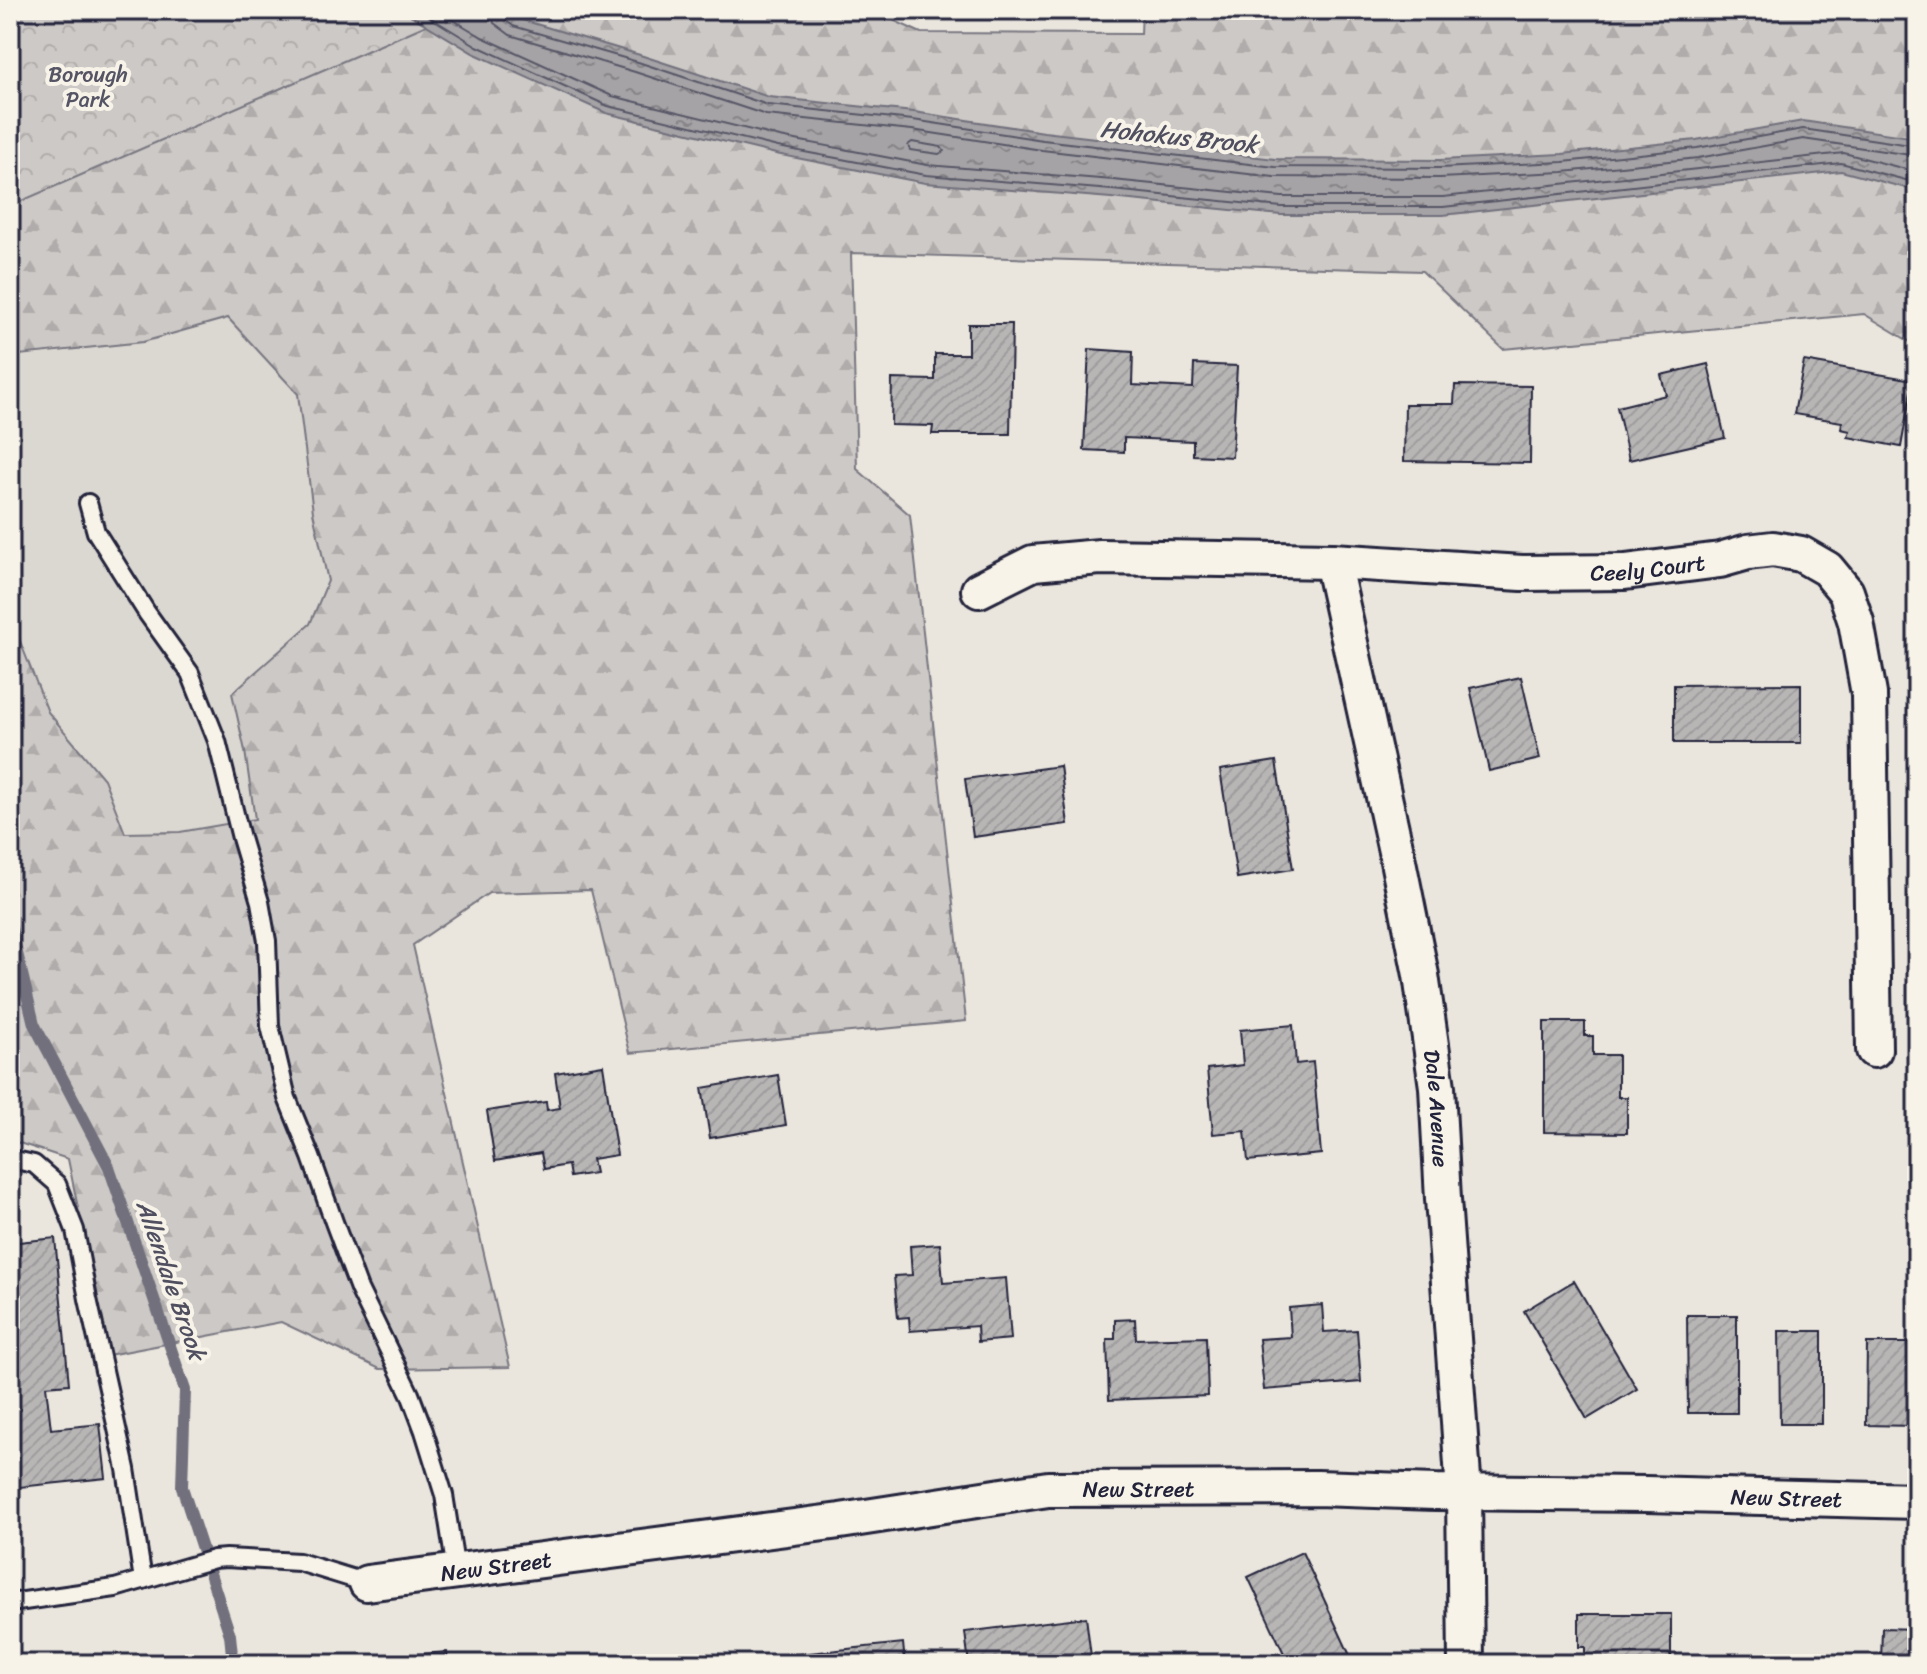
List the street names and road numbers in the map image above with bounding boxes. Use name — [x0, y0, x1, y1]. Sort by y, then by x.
street label: Ceely Court — [1590, 543, 1708, 592]
street label: Dale Avenue — [1412, 1047, 1460, 1168]
street label: New Street — [1083, 1469, 1195, 1509]
street label: New Street — [1730, 1477, 1843, 1519]
street label: New Street — [438, 1540, 554, 1593]

